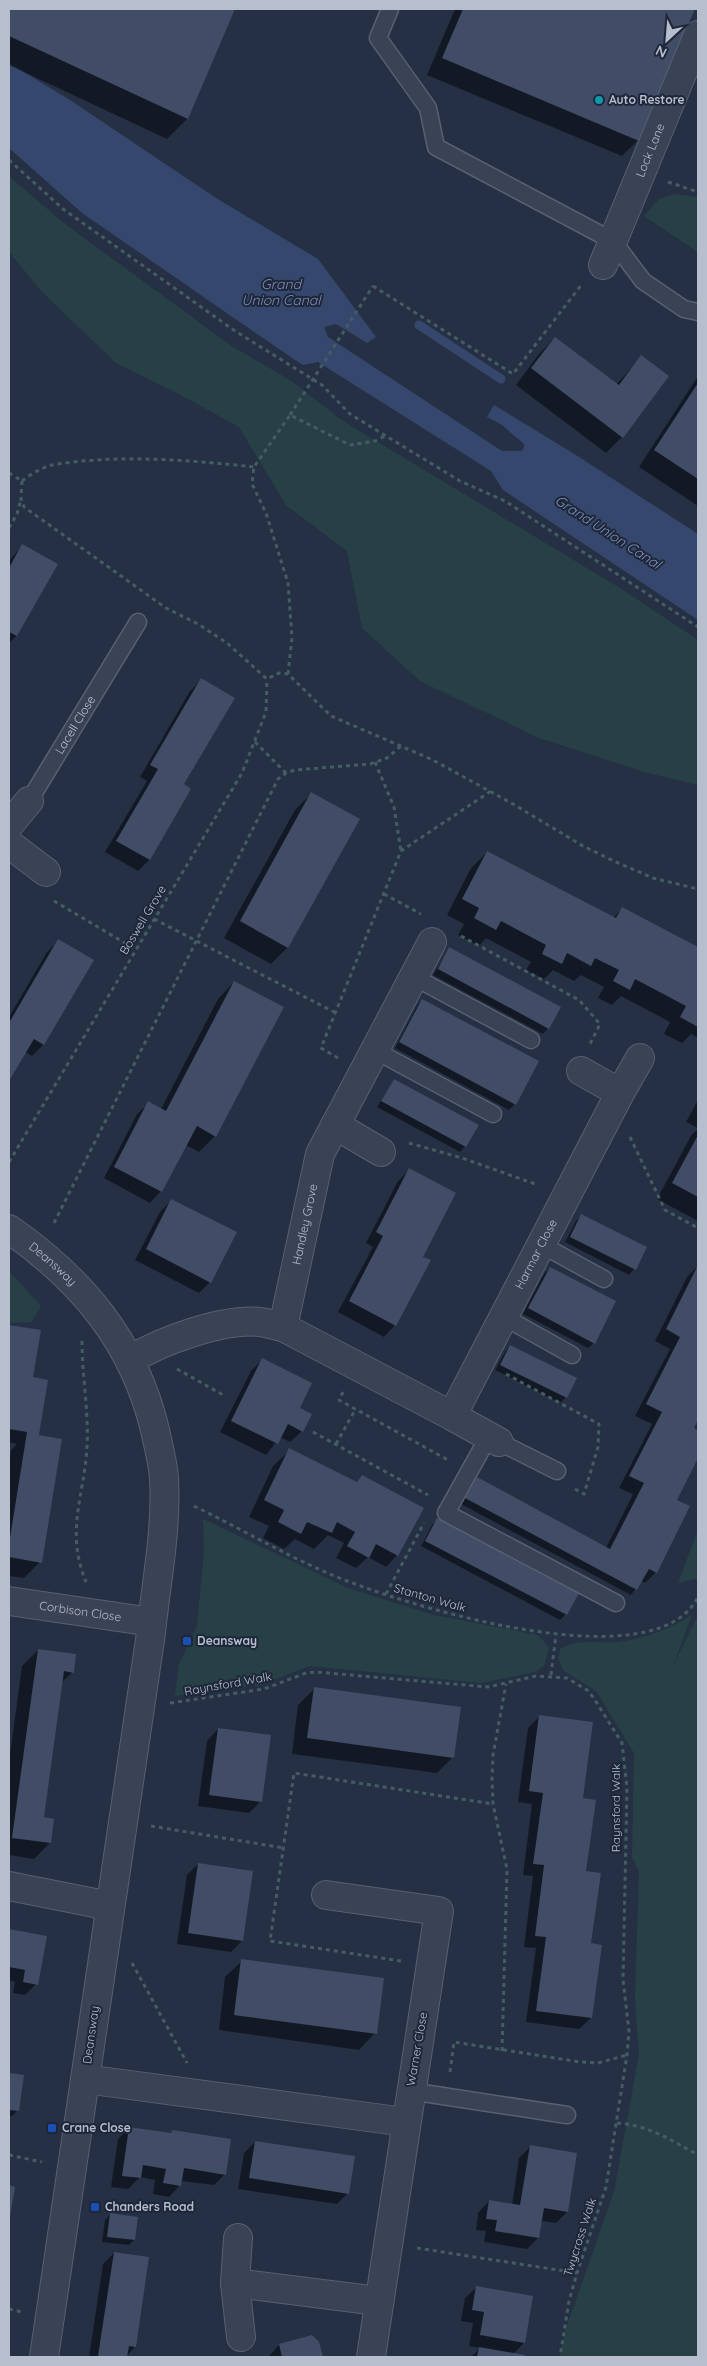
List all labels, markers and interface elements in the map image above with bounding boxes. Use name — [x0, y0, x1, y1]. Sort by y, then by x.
north arrow — [642, 15, 692, 65]
text: N — [653, 41, 670, 62]
place label: Auto Restore — [609, 92, 685, 107]
marker: Auto Restore — [593, 94, 605, 106]
street label: Lock Lane — [632, 121, 668, 179]
water label: Grand Union Canal — [242, 275, 322, 309]
water label: Grand Union Canal — [552, 491, 666, 574]
street label: Lacell Close — [51, 693, 98, 757]
street label: Boswell Grove — [116, 882, 169, 957]
street label: Handley Grove — [288, 1182, 320, 1266]
street label: Harmar Close — [511, 1216, 560, 1292]
street label: Deansway — [26, 1239, 80, 1289]
street label: Stanton Walk — [392, 1580, 468, 1615]
street label: Corbison Close — [38, 1598, 123, 1624]
place label: Deansway — [197, 1633, 257, 1648]
marker: Deansway — [181, 1635, 193, 1647]
street label: Raynsford Walk — [183, 1668, 273, 1699]
street label: Raynsford Walk — [608, 1764, 623, 1852]
street label: Deansway — [79, 2005, 102, 2065]
street label: Warner Close — [403, 2010, 430, 2087]
place label: Crane Close — [62, 2120, 131, 2135]
marker: Crane Close — [46, 2122, 58, 2134]
street label: Twycross Walk — [560, 2196, 599, 2278]
place label: Chanders Road — [105, 2199, 194, 2214]
marker: Chanders Road — [89, 2201, 101, 2213]

